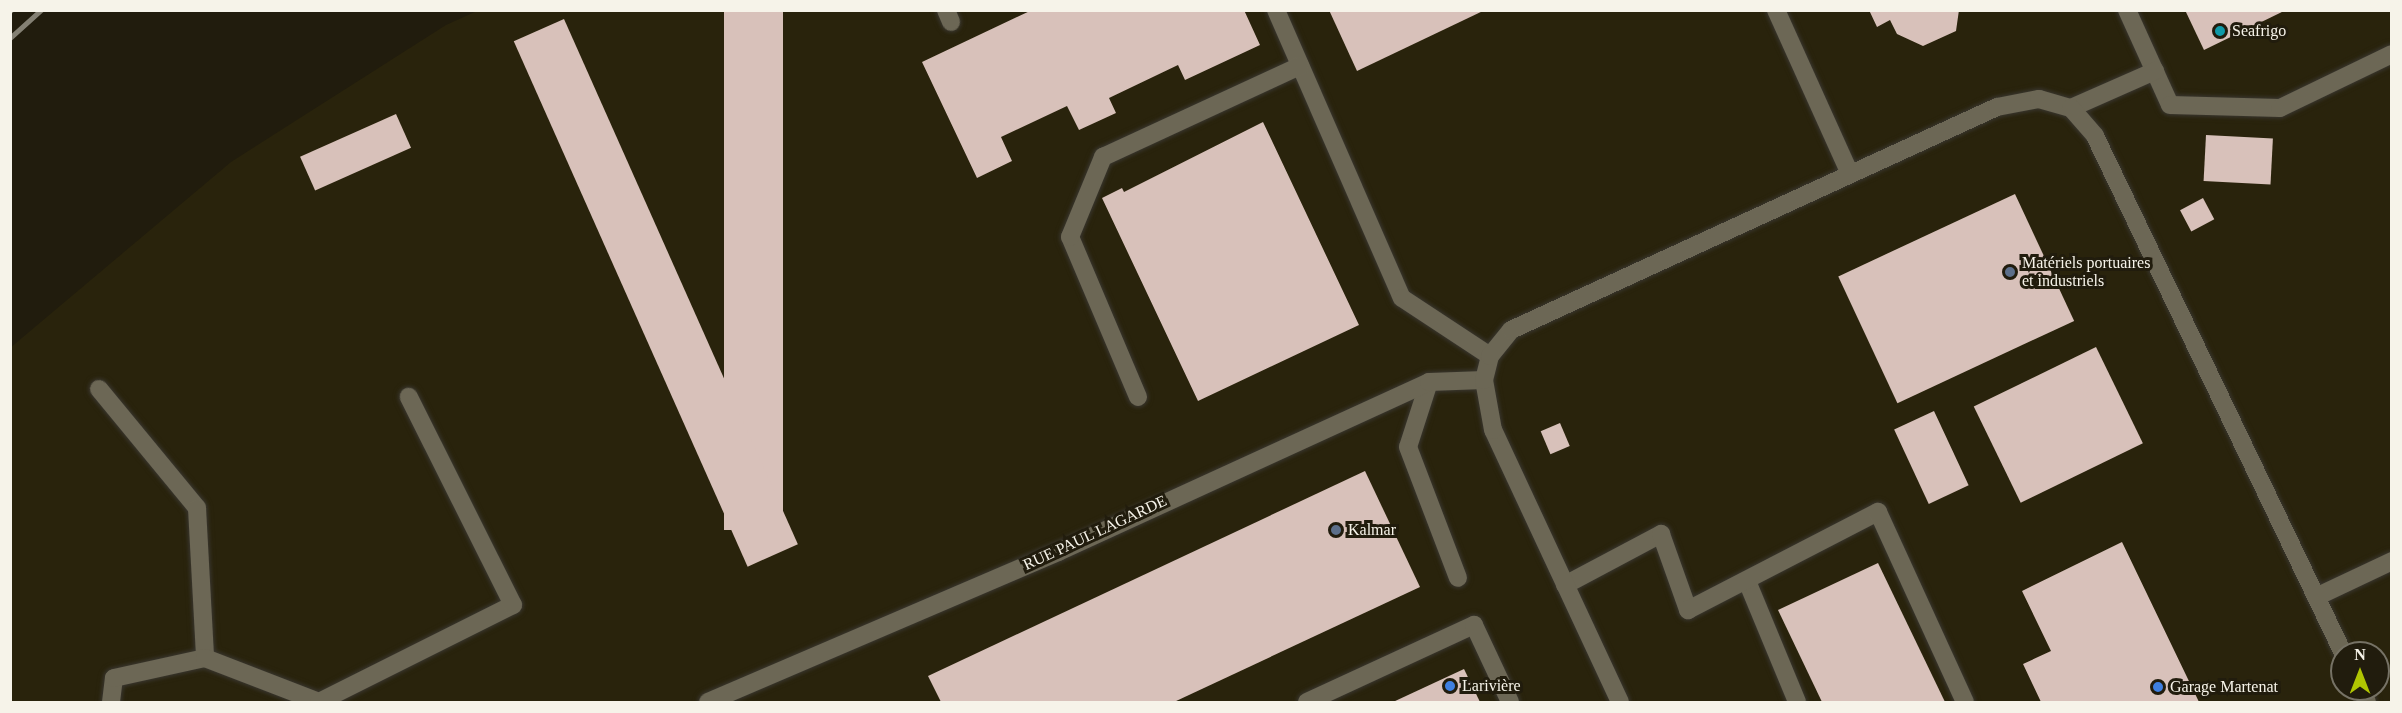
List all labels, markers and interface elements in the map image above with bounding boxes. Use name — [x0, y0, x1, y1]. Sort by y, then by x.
place label: Seafrigo — [2232, 21, 2286, 41]
marker: Seafrigo — [2213, 24, 2227, 38]
place label: Matériels portuaires et industriels — [2022, 253, 2150, 291]
marker: Matériels portuaires et industriels — [2003, 265, 2017, 279]
street label: RUE PAUL LAGARDE — [1020, 491, 1170, 575]
place label: Kalmar — [1348, 520, 1396, 540]
marker: Kalmar — [1329, 523, 1343, 537]
north arrow — [2330, 641, 2390, 701]
text: N — [2354, 646, 2366, 663]
place label: Larivière — [1462, 676, 1521, 696]
place label: Garage Martenat — [2170, 677, 2278, 697]
marker: Larivière — [1443, 679, 1457, 693]
marker: Garage Martenat — [2151, 680, 2165, 694]

